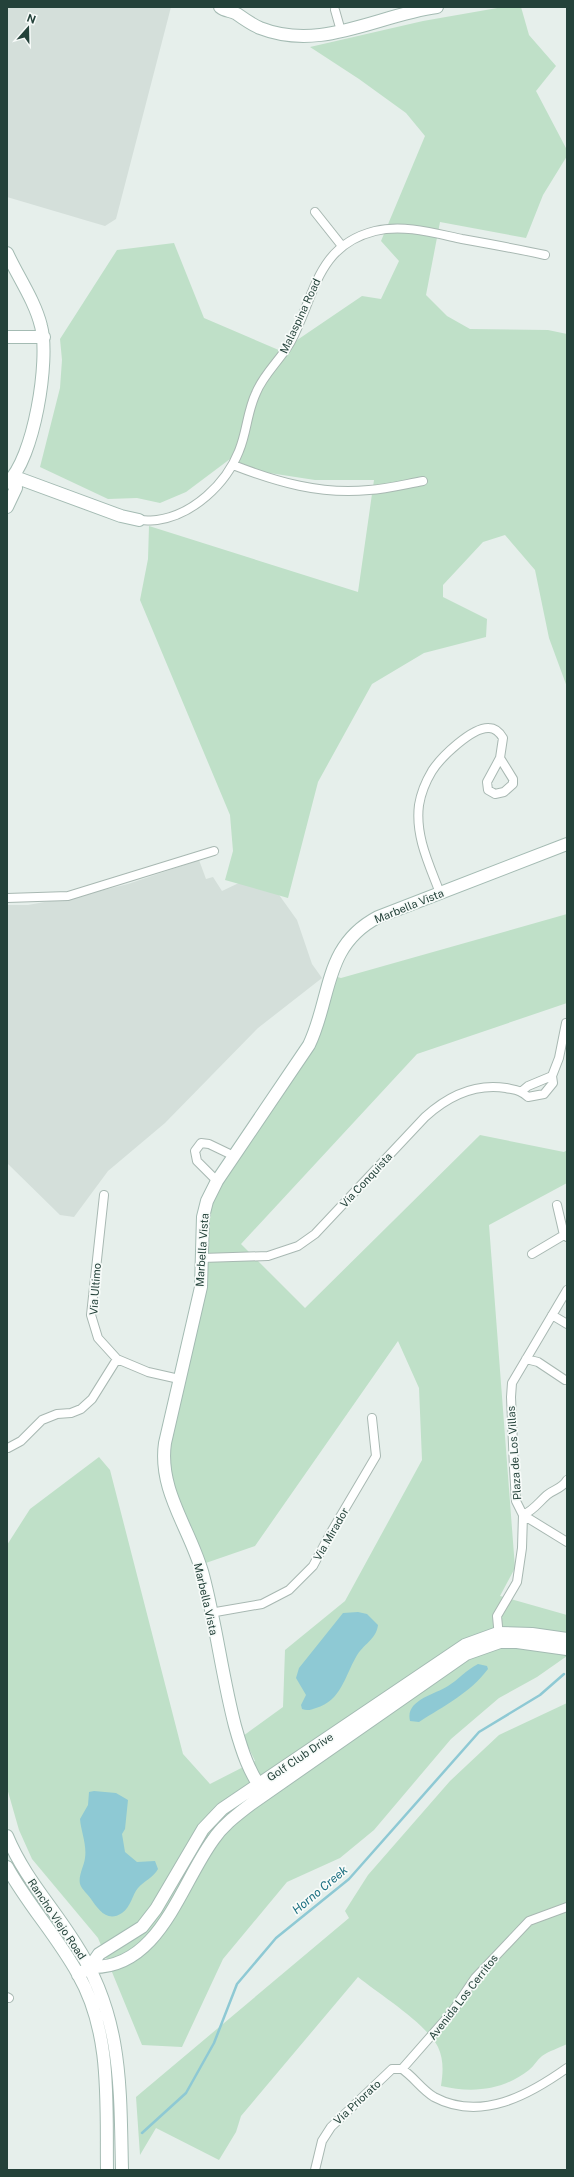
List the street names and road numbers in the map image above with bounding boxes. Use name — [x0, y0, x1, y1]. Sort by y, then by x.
street label: Malaspina Road — [277, 277, 323, 355]
street label: Marbella Vista — [373, 887, 445, 925]
street label: Via Conquista — [338, 1150, 394, 1210]
street label: Marbella Vista — [193, 1213, 211, 1287]
street label: Via Ultimo — [87, 1262, 103, 1316]
street label: Plaza de Los Villas — [505, 1405, 523, 1500]
street label: Via Mirador — [311, 1506, 351, 1562]
street label: Marbella Vista — [192, 1562, 220, 1636]
street label: Golf Club Drive — [265, 1730, 335, 1784]
street label: Rancho Viejo Road — [26, 1876, 88, 1962]
street label: Avenida Los Cerritos — [426, 1952, 500, 2042]
street label: Via Priorato — [331, 2077, 383, 2127]

